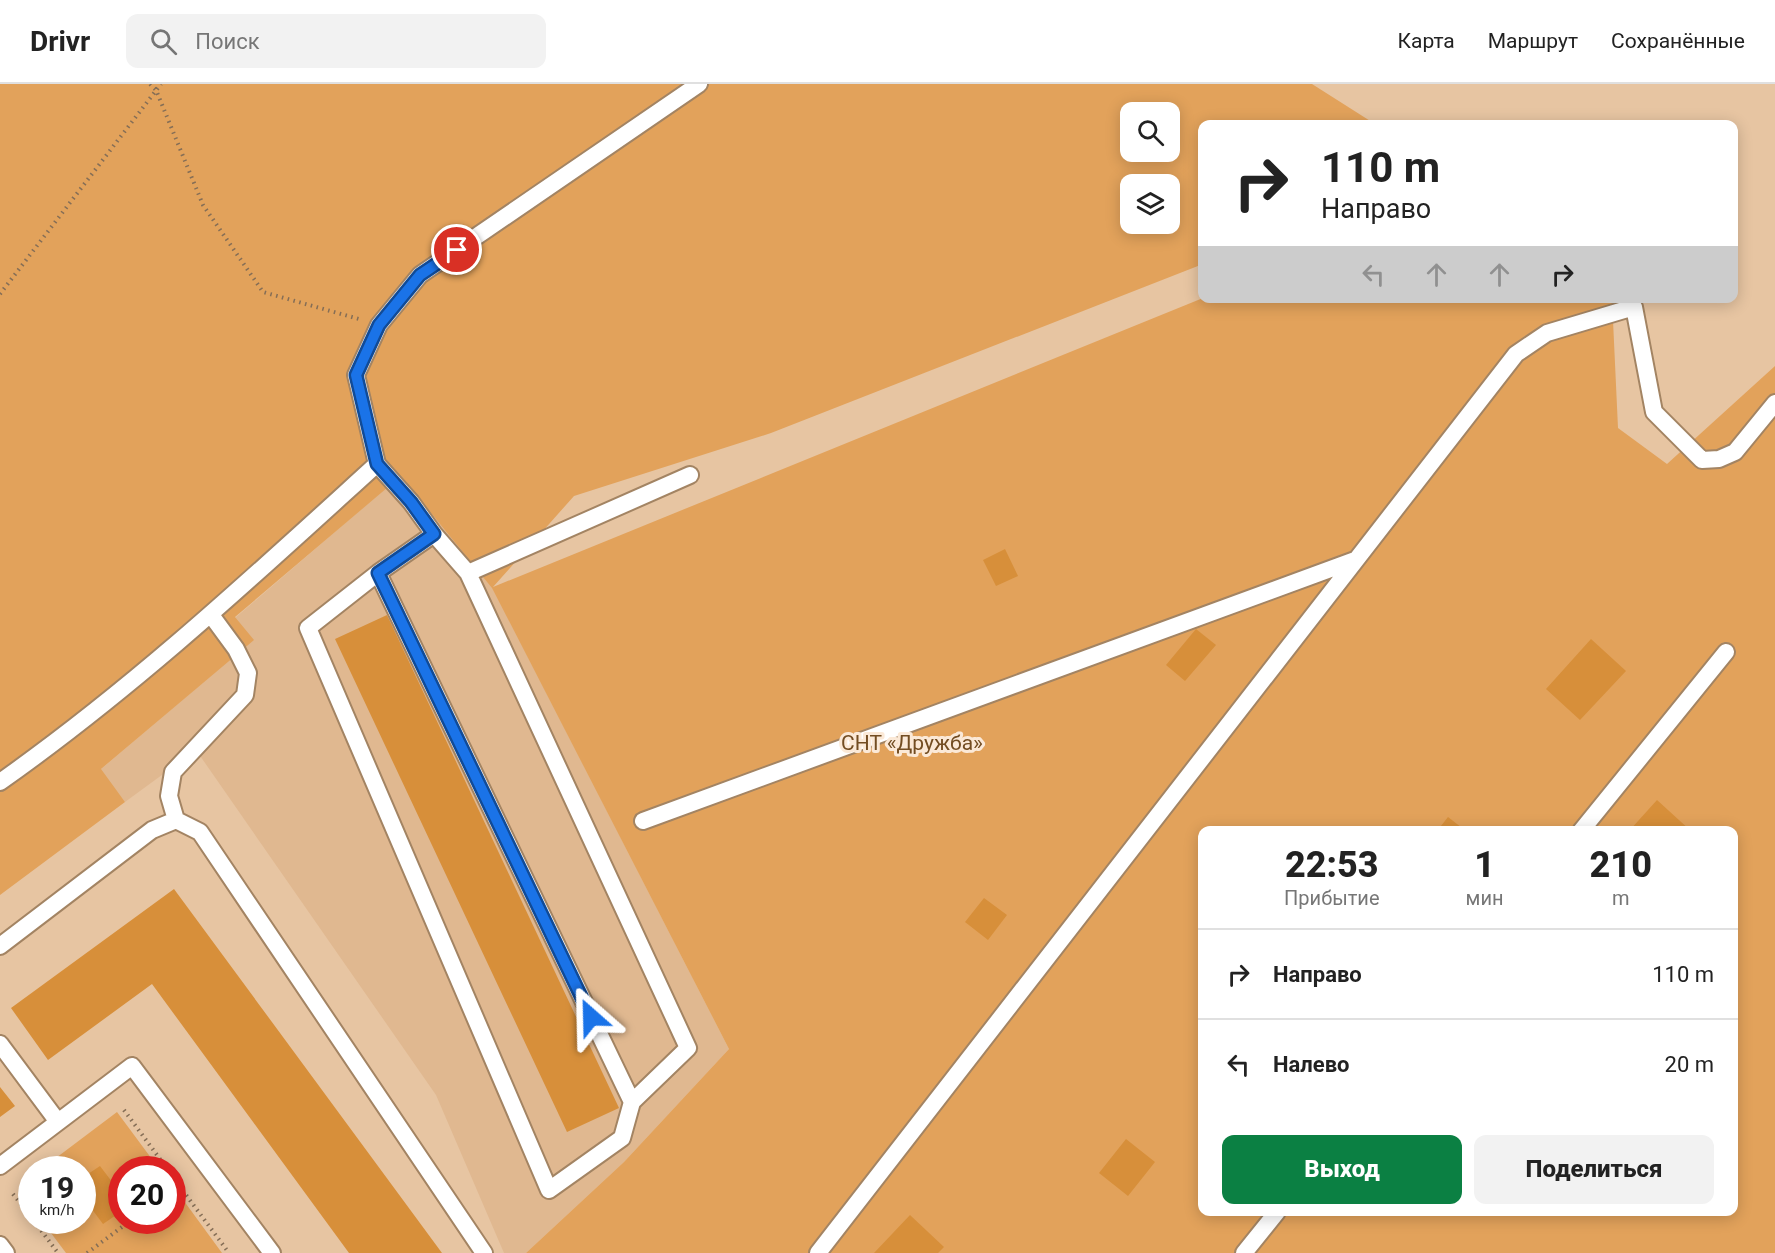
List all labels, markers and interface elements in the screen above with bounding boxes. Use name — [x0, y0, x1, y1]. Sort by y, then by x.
search box — [126, 14, 546, 68]
text: Drivr — [30, 25, 90, 58]
icon: search — [147, 25, 180, 58]
text: Поиск — [195, 29, 260, 54]
text: Карта — [1398, 29, 1455, 53]
text: Маршрут — [1488, 29, 1578, 53]
text: Сохранённые — [1611, 29, 1745, 53]
map controls — [1120, 102, 1180, 234]
button: search — [1120, 102, 1180, 162]
text: 110 m — [1321, 143, 1440, 192]
icon: right — [1222, 144, 1300, 222]
button: layers — [1120, 174, 1180, 234]
text: Направо — [1321, 193, 1431, 225]
pin — [431, 224, 482, 275]
icon: arrive — [440, 233, 473, 266]
icon: left — [1357, 258, 1390, 291]
icon: ahead — [1420, 258, 1453, 291]
icon: ahead — [1483, 258, 1516, 291]
icon: right — [1546, 258, 1579, 291]
park label: СНТ «Дружба» — [841, 731, 983, 755]
text: 22:53 — [1285, 844, 1379, 886]
text: 1 — [1474, 844, 1495, 886]
text: 210 — [1590, 844, 1652, 886]
text: Прибытие — [1284, 886, 1380, 910]
text: мин — [1466, 886, 1504, 910]
text: m — [1612, 886, 1630, 910]
icon: right — [1222, 958, 1255, 991]
text: Направо — [1273, 962, 1362, 987]
text: 110 m — [1652, 962, 1714, 987]
position arrow — [559, 985, 623, 1049]
icon: left — [1222, 1048, 1255, 1081]
text: Налево — [1273, 1052, 1350, 1077]
text: 20 m — [1665, 1052, 1714, 1077]
button: Выход — [1222, 1135, 1462, 1204]
button: Поделиться — [1474, 1135, 1714, 1204]
speed limit sign: 20 — [108, 1156, 186, 1234]
text: 19 — [40, 1170, 74, 1205]
text: km/h — [39, 1201, 75, 1219]

